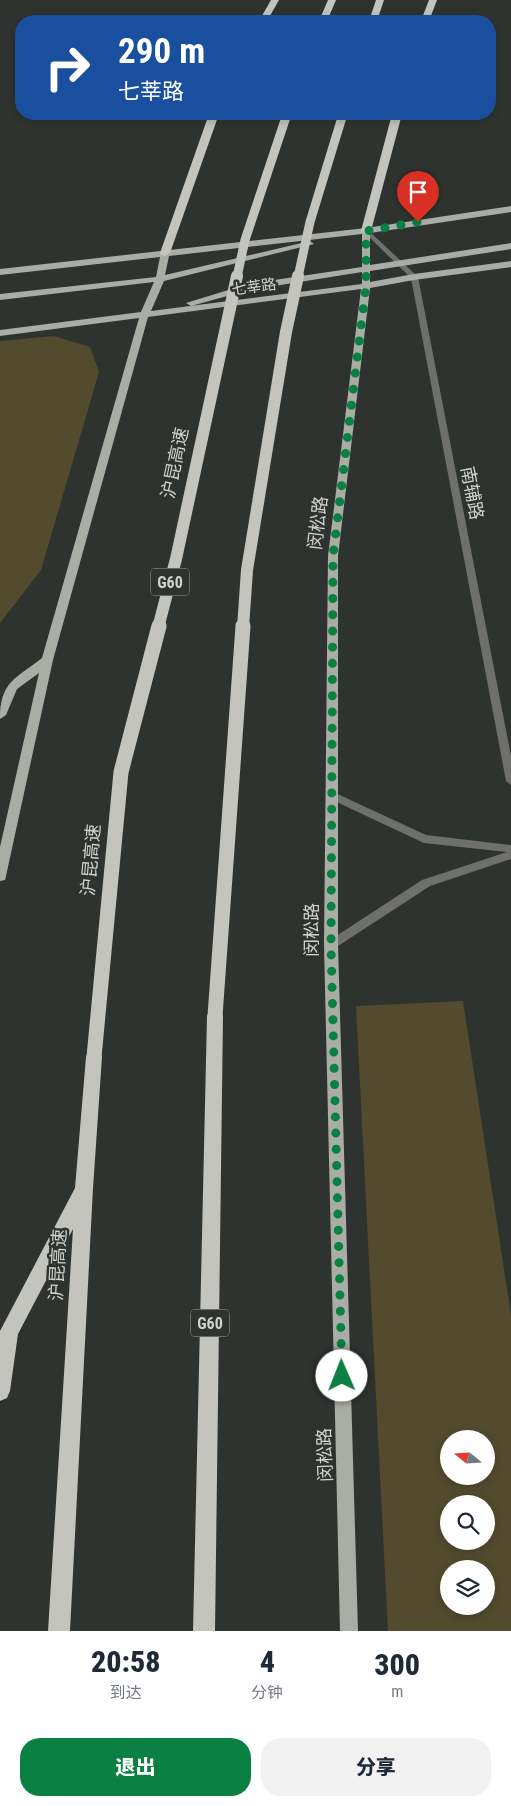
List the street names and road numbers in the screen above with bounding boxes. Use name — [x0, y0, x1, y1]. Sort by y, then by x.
street label: 七莘路 — [230, 275, 278, 299]
street label: 沪昆高速 — [157, 425, 192, 500]
street label: 南辅路 — [457, 464, 488, 521]
street label: 闵松路 — [304, 495, 331, 551]
road number: G60 — [151, 568, 189, 596]
street label: 沪昆高速 — [77, 823, 104, 897]
street label: 闵松路 — [301, 903, 322, 957]
street label: 沪昆高速 — [45, 1228, 70, 1301]
road number: G60 — [191, 1310, 229, 1336]
street label: 闵松路 — [313, 1428, 336, 1482]

